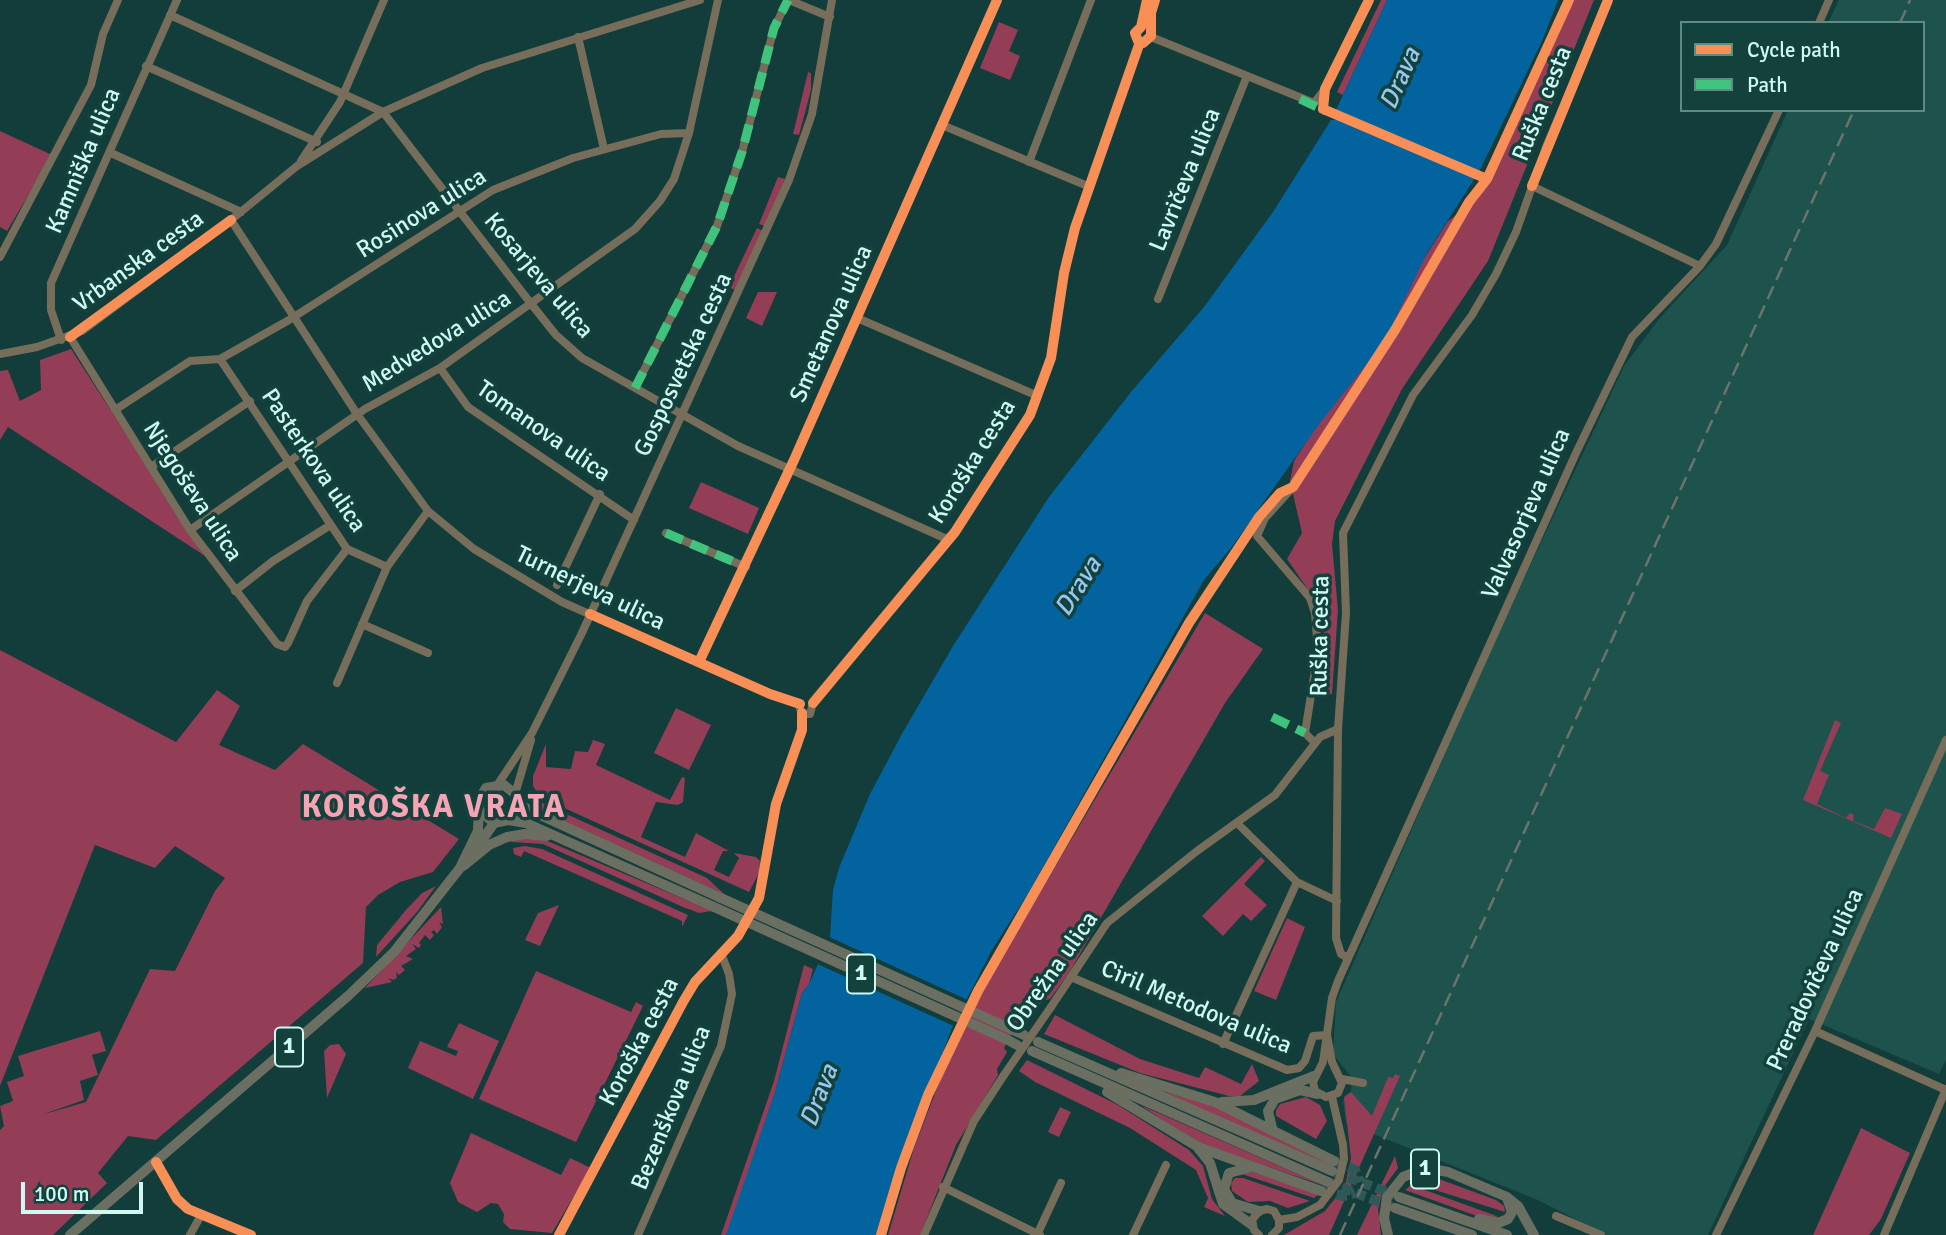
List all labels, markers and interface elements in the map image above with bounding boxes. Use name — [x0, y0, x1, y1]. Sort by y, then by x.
legend — [1680, 21, 1925, 112]
text: Cycle path — [1747, 37, 1841, 63]
street label: Ruška cesta — [1507, 42, 1579, 166]
water label: Drava — [1374, 43, 1428, 115]
text: Path — [1747, 72, 1788, 98]
street label: Kamniška ulica — [40, 84, 128, 238]
street label: Lavričeva ulica — [1144, 104, 1228, 256]
street label: Rosinova ulica — [352, 163, 492, 265]
street label: Vrbanska cesta — [68, 205, 210, 319]
street label: Kosarjeva ulica — [477, 207, 599, 345]
street label: Smetanova ulica — [785, 241, 879, 407]
street label: Gosposvetska cesta — [629, 269, 739, 461]
street label: Medvedova ulica — [357, 285, 517, 399]
street label: Tomanova ulica — [470, 375, 616, 489]
street label: Pasterkova ulica — [254, 384, 372, 538]
street label: Koroška cesta — [923, 394, 1023, 530]
street label: Njegoševa ulica — [136, 417, 248, 567]
street label: Valvasorjeva ulica — [1476, 424, 1578, 604]
street label: Turnerjeva ulica — [510, 540, 670, 638]
water label: Drava — [1049, 552, 1109, 622]
street label: Ruška cesta — [1306, 575, 1336, 697]
district label: KOROŠKA VRATA — [303, 790, 565, 828]
street label: Preradovičeva ulica — [1761, 884, 1871, 1076]
street label: Obrežna ulica — [1001, 906, 1105, 1038]
road number: 1 — [847, 954, 875, 993]
street label: Ciril Metodova ulica — [1096, 955, 1296, 1061]
street label: Koroška cesta — [594, 973, 686, 1111]
street label: Bezenškova ulica — [626, 1022, 718, 1194]
road number: 1 — [275, 1028, 303, 1066]
water label: Drava — [794, 1061, 846, 1131]
road number: 1 — [1411, 1150, 1439, 1188]
scale bar — [24, 1168, 147, 1212]
text: 100 m — [34, 1181, 89, 1207]

